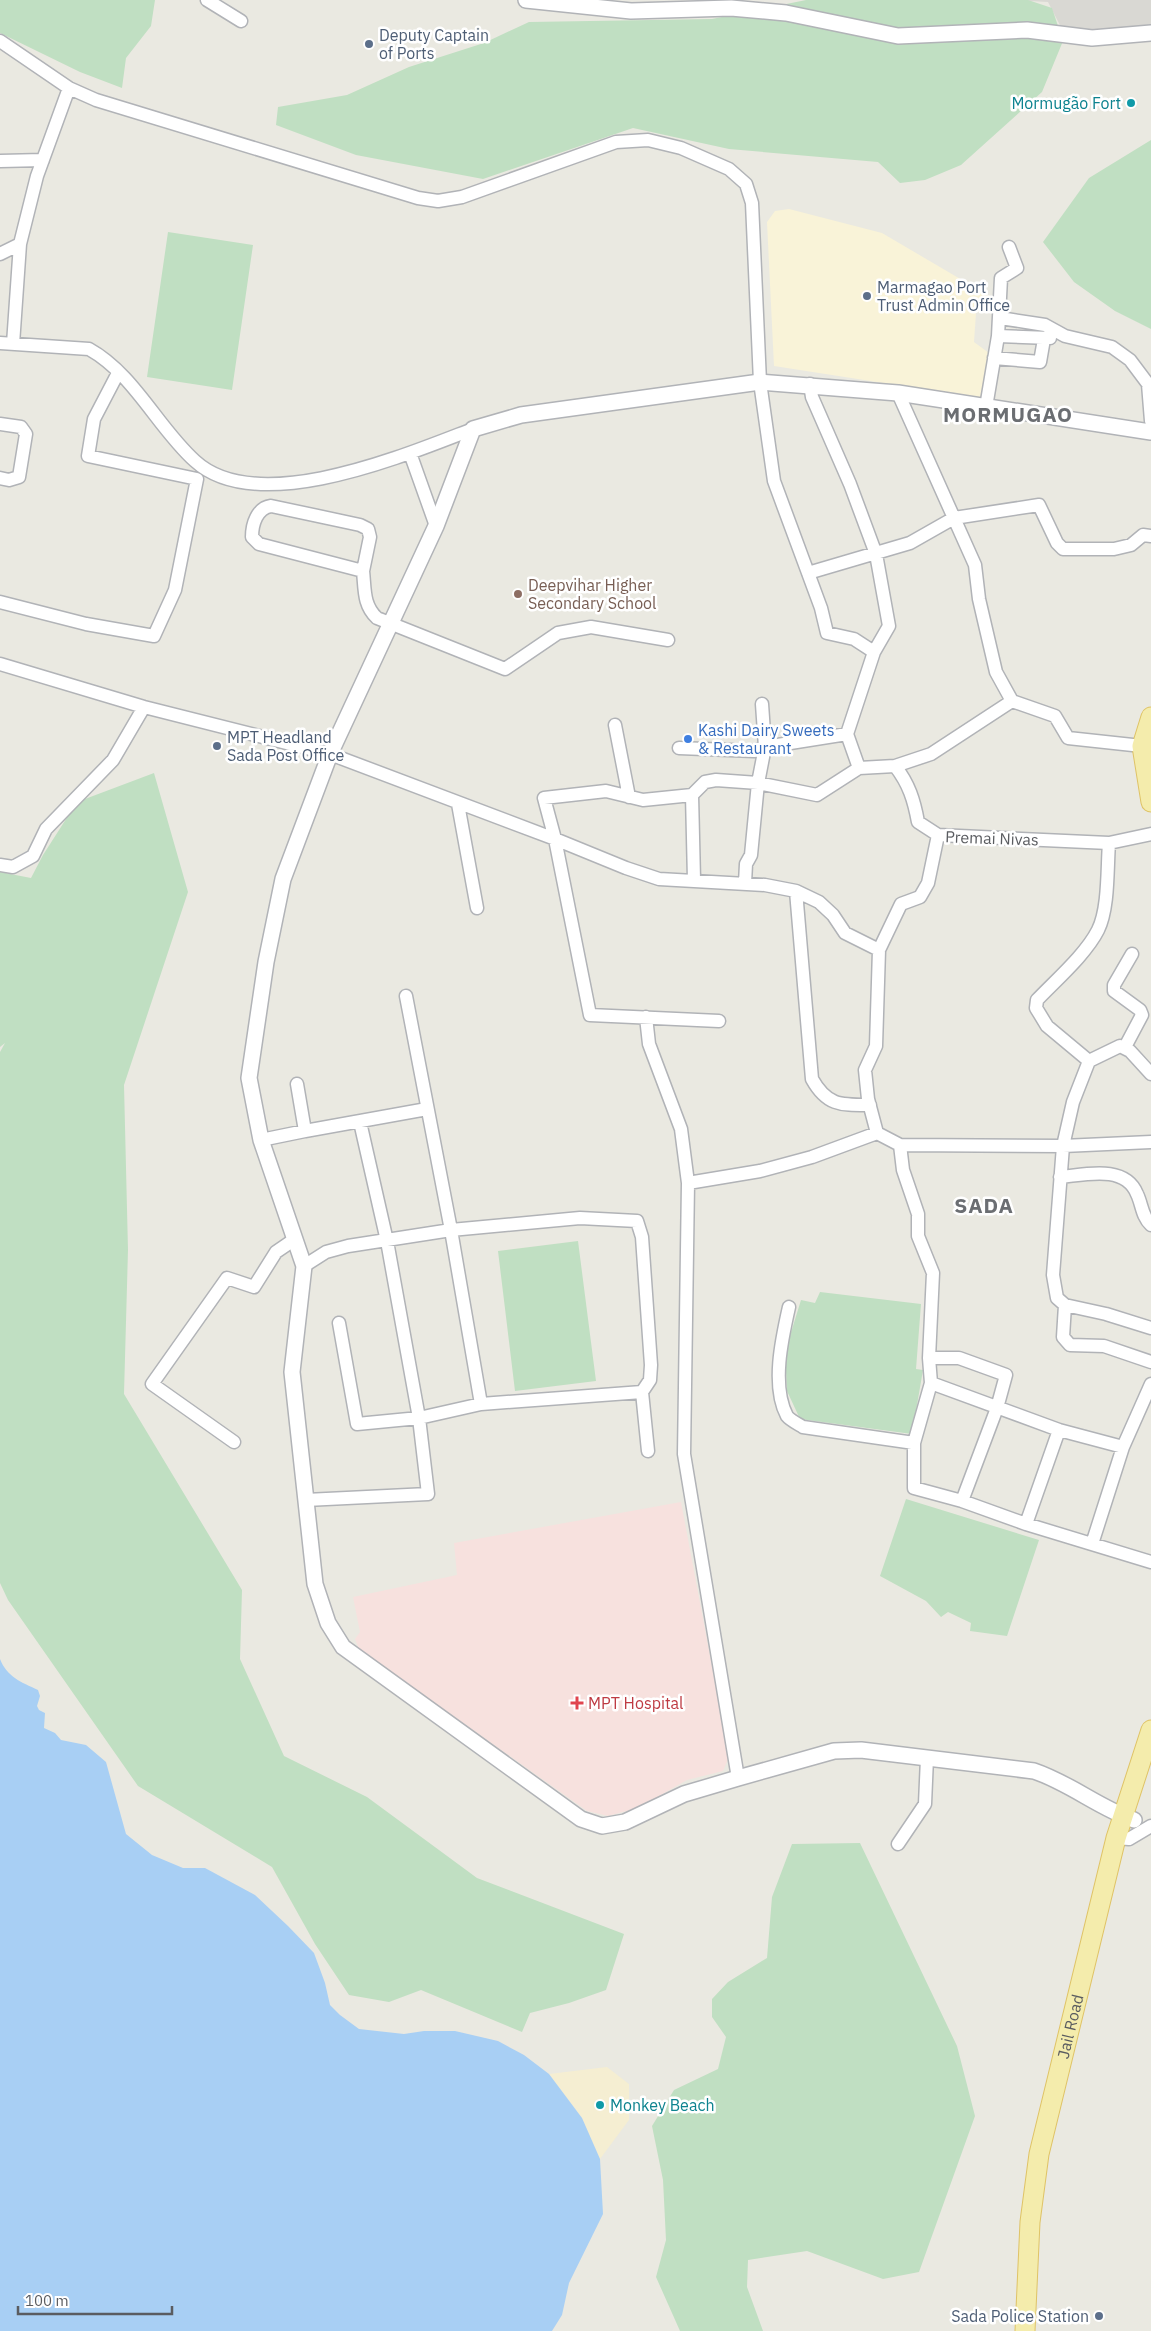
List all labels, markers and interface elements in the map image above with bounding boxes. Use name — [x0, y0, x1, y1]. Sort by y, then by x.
place label: Deputy Captain of Ports — [379, 25, 489, 63]
marker: Deputy Captain of Ports — [363, 38, 375, 50]
place label: Mormugão Fort — [1011, 93, 1121, 113]
marker: Mormugão Fort — [1125, 97, 1137, 109]
place label: Marmagao Port Trust Admin Office — [877, 277, 1010, 315]
marker: Marmagao Port Trust Admin Office — [861, 290, 873, 302]
district label: MORMUGAO — [943, 400, 1073, 428]
place label: Deepvihar Higher Secondary School — [528, 575, 656, 613]
marker: Deepvihar Higher Secondary School — [512, 588, 524, 600]
place label: Kashi Dairy Sweets & Restaurant — [698, 720, 835, 758]
place label: MPT Headland Sada Post Office — [227, 727, 344, 765]
marker: Kashi Dairy Sweets & Restaurant — [682, 733, 694, 745]
marker: MPT Headland Sada Post Office — [211, 740, 223, 752]
street label: Premai Nivas — [945, 826, 1039, 850]
district label: SADA — [954, 1191, 1014, 1219]
place label: MPT Hospital — [588, 1693, 683, 1713]
marker: MPT Hospital — [570, 1696, 584, 1710]
street label: Jail Road — [1053, 1992, 1088, 2061]
place label: Monkey Beach — [610, 2095, 715, 2115]
marker: Monkey Beach — [594, 2099, 606, 2111]
scale bar — [18, 2284, 171, 2316]
text: 100 m — [25, 2291, 69, 2310]
place label: Sada Police Station — [951, 2306, 1089, 2326]
marker: Sada Police Station — [1093, 2310, 1105, 2322]

